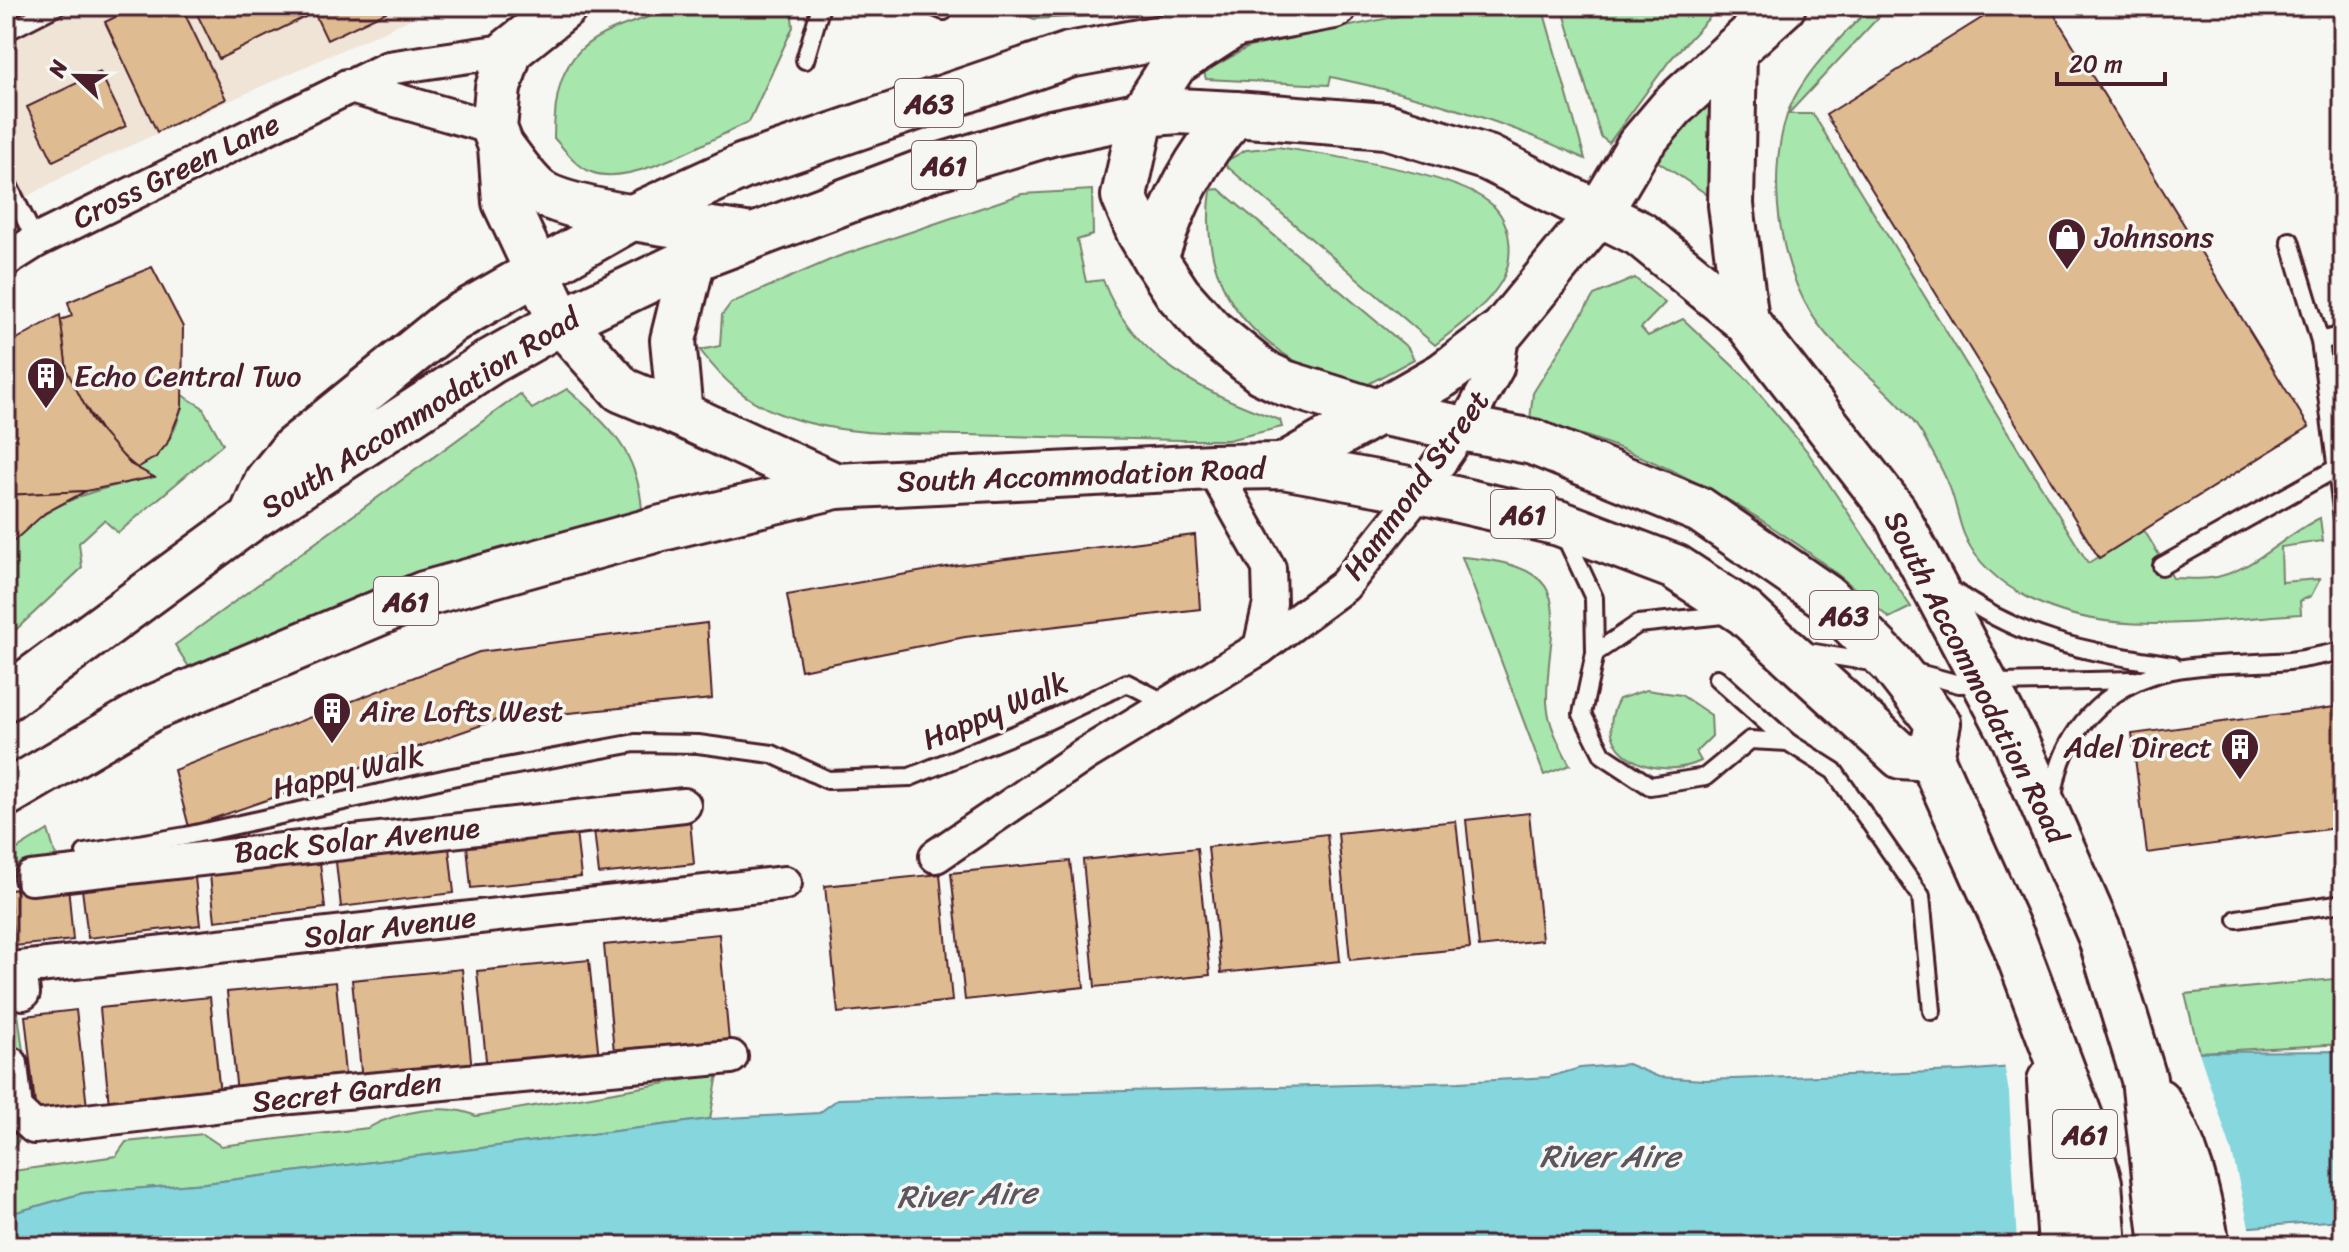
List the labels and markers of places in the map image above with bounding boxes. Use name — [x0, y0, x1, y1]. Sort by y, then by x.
place label: Johnsons — [2094, 210, 2214, 264]
shop icon: Johnsons — [2046, 216, 2088, 271]
place label: Echo Central Two — [74, 349, 302, 403]
building icon: Echo Central Two — [25, 355, 67, 410]
place label: Aire Lofts West — [359, 684, 563, 738]
building icon: Aire Lofts West — [311, 690, 353, 745]
place label: Adel Direct — [2063, 720, 2212, 774]
building icon: Adel Direct — [2219, 726, 2261, 781]

